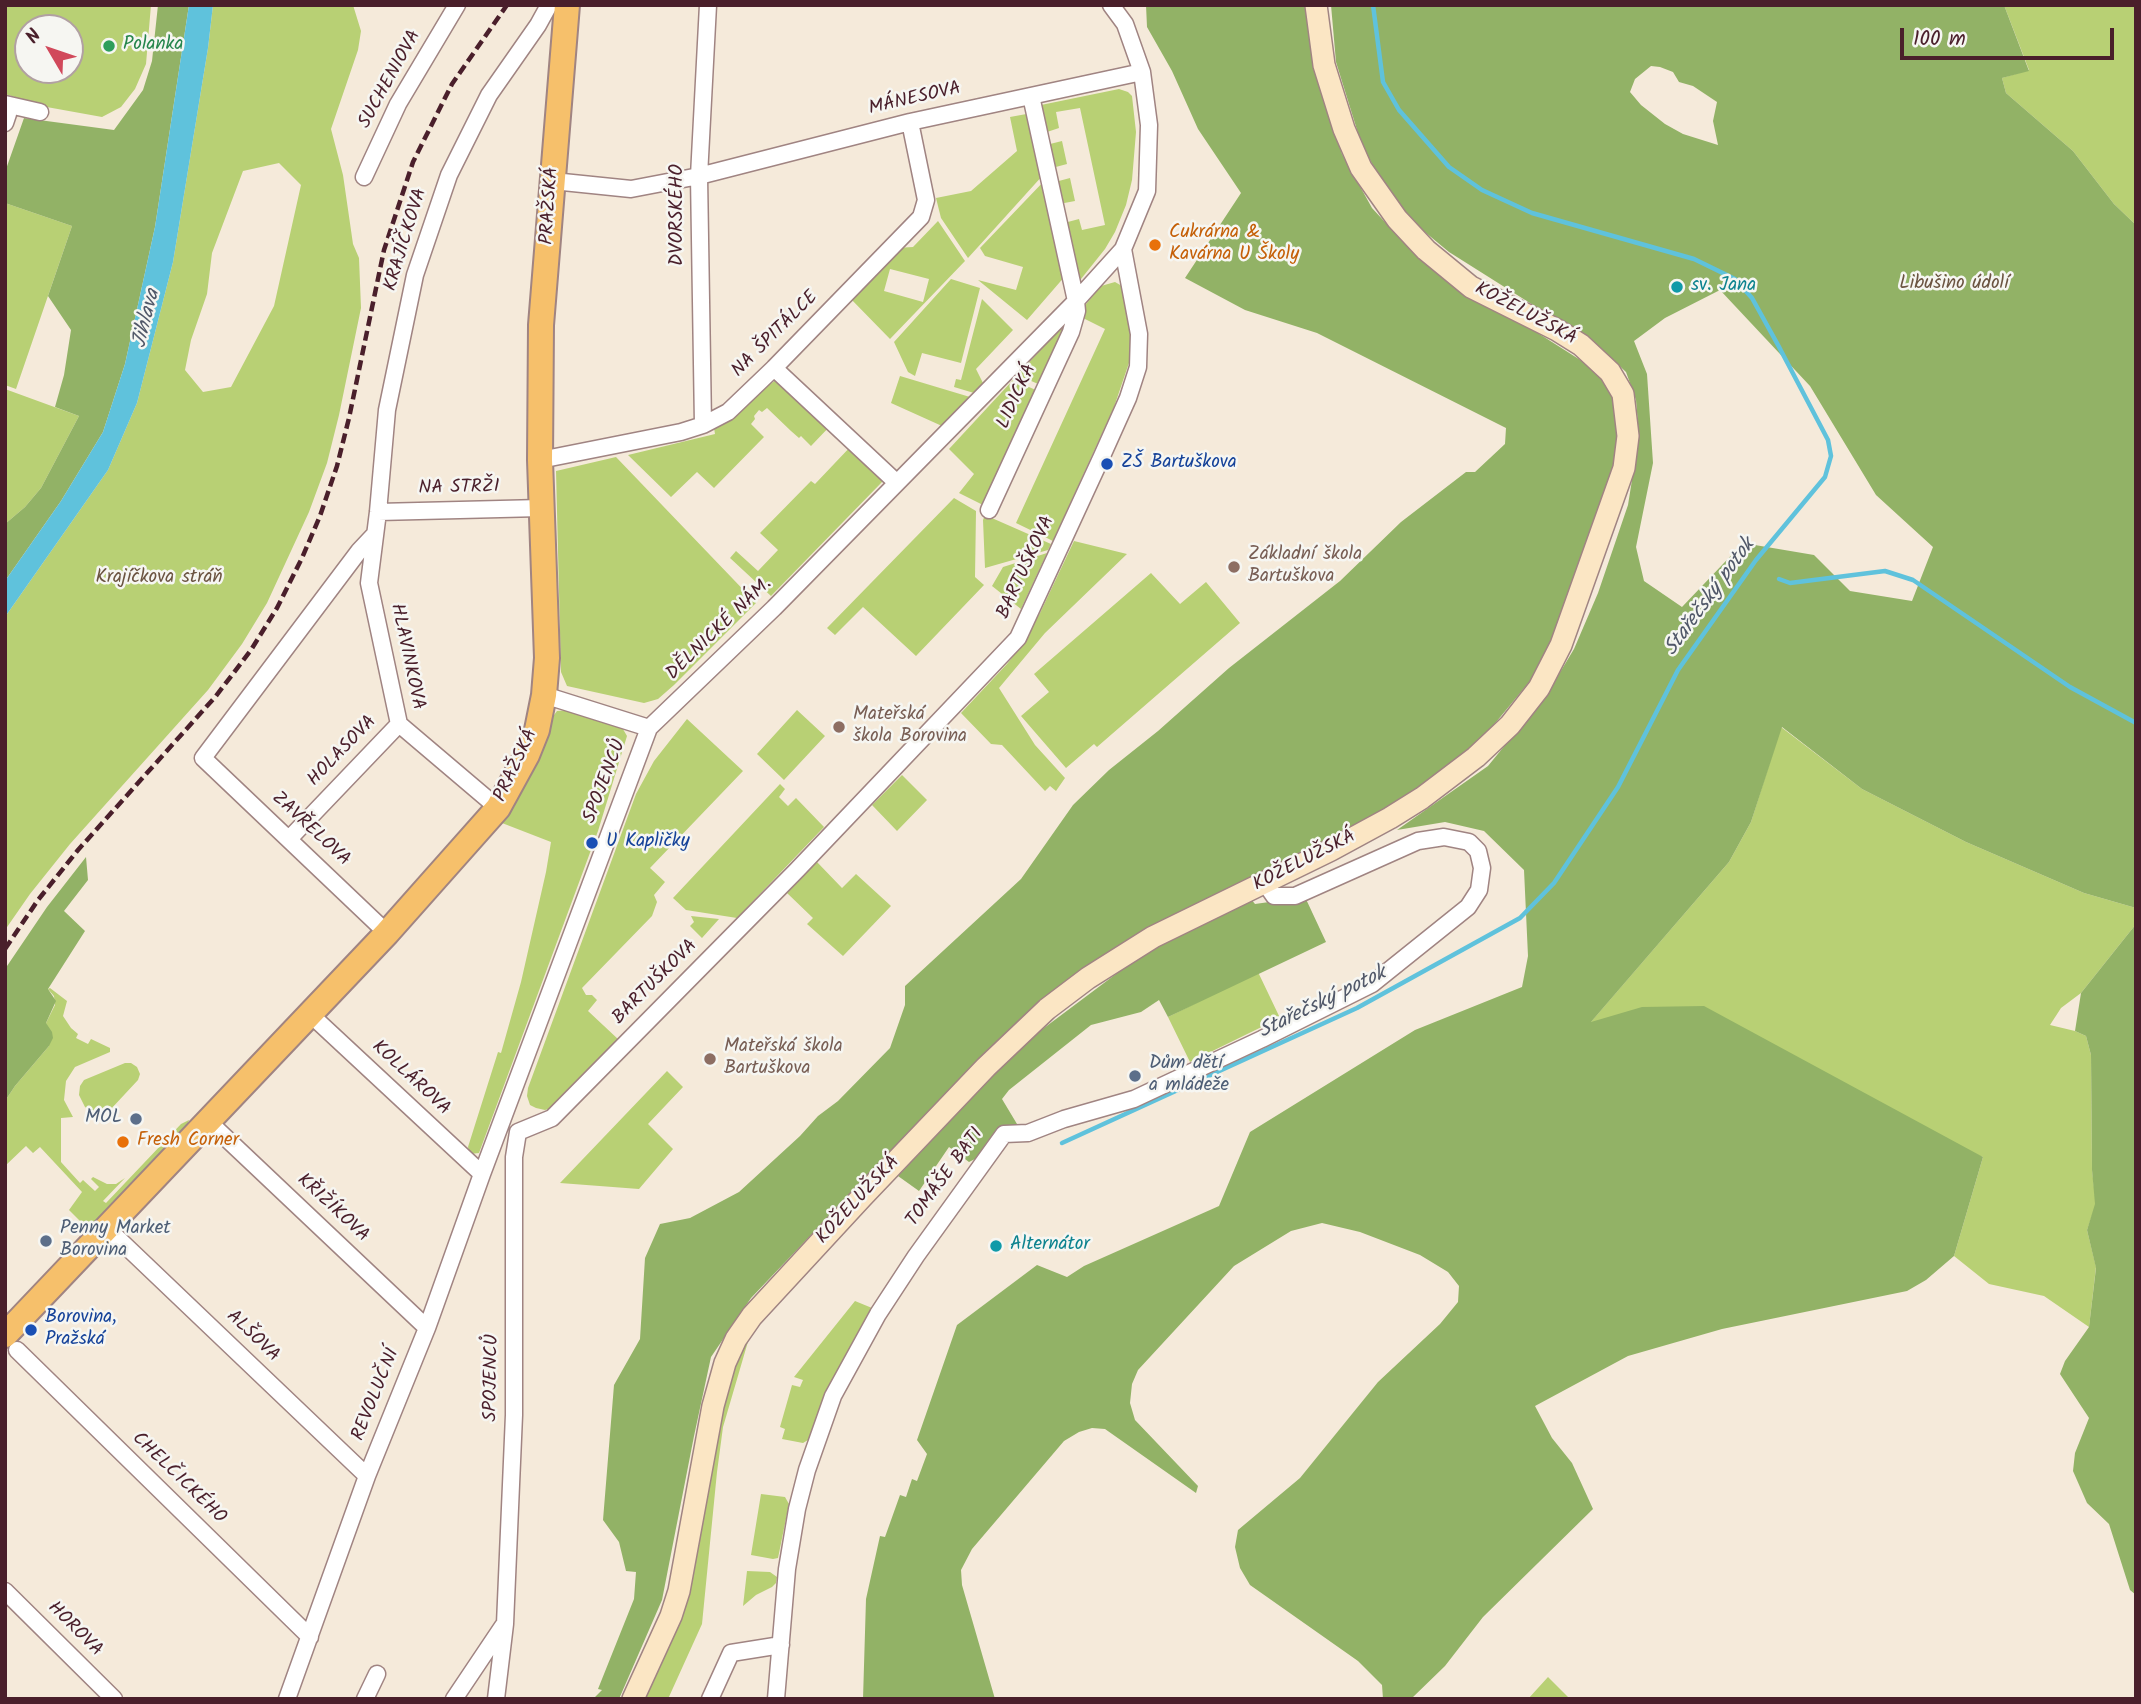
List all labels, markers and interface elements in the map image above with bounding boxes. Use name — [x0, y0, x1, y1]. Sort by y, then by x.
north arrow — [14, 14, 84, 84]
scale bar — [1903, 14, 2116, 58]
text: N — [19, 23, 50, 51]
text: 100 m — [1913, 23, 1966, 56]
street label: SUCHENIOVA — [355, 27, 427, 133]
place label: Polanka — [123, 35, 183, 57]
marker: Polanka — [101, 38, 117, 54]
street label: MÁNESOVA — [867, 78, 963, 122]
street label: DVORSKÉHO — [668, 164, 690, 266]
street label: PRAŽSKÁ — [537, 166, 565, 246]
street label: KRAJÍČKOVA — [381, 186, 433, 294]
place label: Cukrárna & Kavárna U Školy — [1169, 223, 1299, 267]
marker: Cukrárna & Kavárna U Školy — [1147, 237, 1163, 253]
park label: Libušino údolí — [1899, 274, 2009, 296]
place label: sv. Jana — [1691, 276, 1756, 298]
street label: KOŽELUŽSKÁ — [1470, 279, 1580, 351]
marker: sv. Jana — [1669, 279, 1685, 295]
water label: Jihlava — [129, 287, 167, 351]
street label: NA ŠPITÁLCE — [728, 287, 824, 383]
street label: LIDICKÁ — [993, 361, 1043, 433]
place label: ZŠ Bartuškova — [1121, 453, 1237, 475]
marker: ZŠ Bartuškova — [1099, 456, 1115, 472]
street label: NA STRŽI — [418, 477, 500, 501]
street label: BARTUŠKOVA — [993, 513, 1061, 623]
water label: Stařečský potok — [1660, 534, 1762, 662]
place label: Základní škola Bartuškova — [1248, 545, 1362, 589]
marker: Základní škola Bartuškova — [1226, 559, 1242, 575]
park label: Krajíčkova stráň — [95, 568, 223, 590]
street label: DĚLNICKÉ NÁM. — [663, 574, 777, 686]
street label: HLAVINKOVA — [384, 602, 428, 712]
place label: Mateřská škola Borovina — [853, 705, 967, 749]
street label: HOLASOVA — [304, 712, 382, 792]
marker: Mateřská škola Borovina — [831, 719, 847, 735]
street label: PRAŽSKÁ — [490, 726, 544, 806]
street label: SPOJENCŮ — [580, 737, 632, 827]
street label: ZAVŘELOVA — [266, 788, 354, 872]
street label: KOŽELUŽSKÁ — [1250, 826, 1360, 898]
place label: U Kapličky — [606, 832, 690, 854]
marker: U Kapličky — [584, 835, 600, 851]
street label: BARTUŠKOVA — [609, 936, 703, 1030]
water label: Stařečský potok — [1255, 962, 1391, 1046]
street label: KOLLÁROVA — [366, 1037, 454, 1121]
place label: Mateřská škola Bartuškova — [724, 1037, 843, 1081]
marker: Mateřská škola Bartuškova — [702, 1051, 718, 1067]
place label: Dům dětí a mládeže — [1149, 1054, 1229, 1098]
marker: Dům dětí a mládeže — [1127, 1068, 1143, 1084]
place label: MOL — [85, 1108, 122, 1130]
marker: MOL — [128, 1111, 144, 1127]
street label: TOMÁŠE BATI — [902, 1124, 990, 1232]
place label: Fresh Corner — [137, 1131, 239, 1153]
marker: Fresh Corner — [115, 1134, 131, 1150]
street label: KOŽELUŽSKÁ — [812, 1152, 906, 1250]
street label: KŘIŽÍKOVA — [291, 1170, 373, 1248]
place label: Penny Market Borovina — [60, 1219, 171, 1263]
marker: Penny Market Borovina — [38, 1233, 54, 1249]
place label: Alternátor — [1010, 1235, 1090, 1257]
marker: Alternátor — [988, 1238, 1004, 1254]
street label: ALŠOVA — [221, 1306, 283, 1368]
place label: Borovina, Pražská — [45, 1308, 117, 1352]
marker: Borovina, Pražská — [23, 1322, 39, 1338]
street label: SPOJENCŮ — [481, 1334, 505, 1422]
street label: REVOLUČNÍ — [348, 1345, 406, 1445]
street label: CHELČICKÉHO — [126, 1428, 230, 1530]
street label: HOROVA — [42, 1598, 106, 1662]

